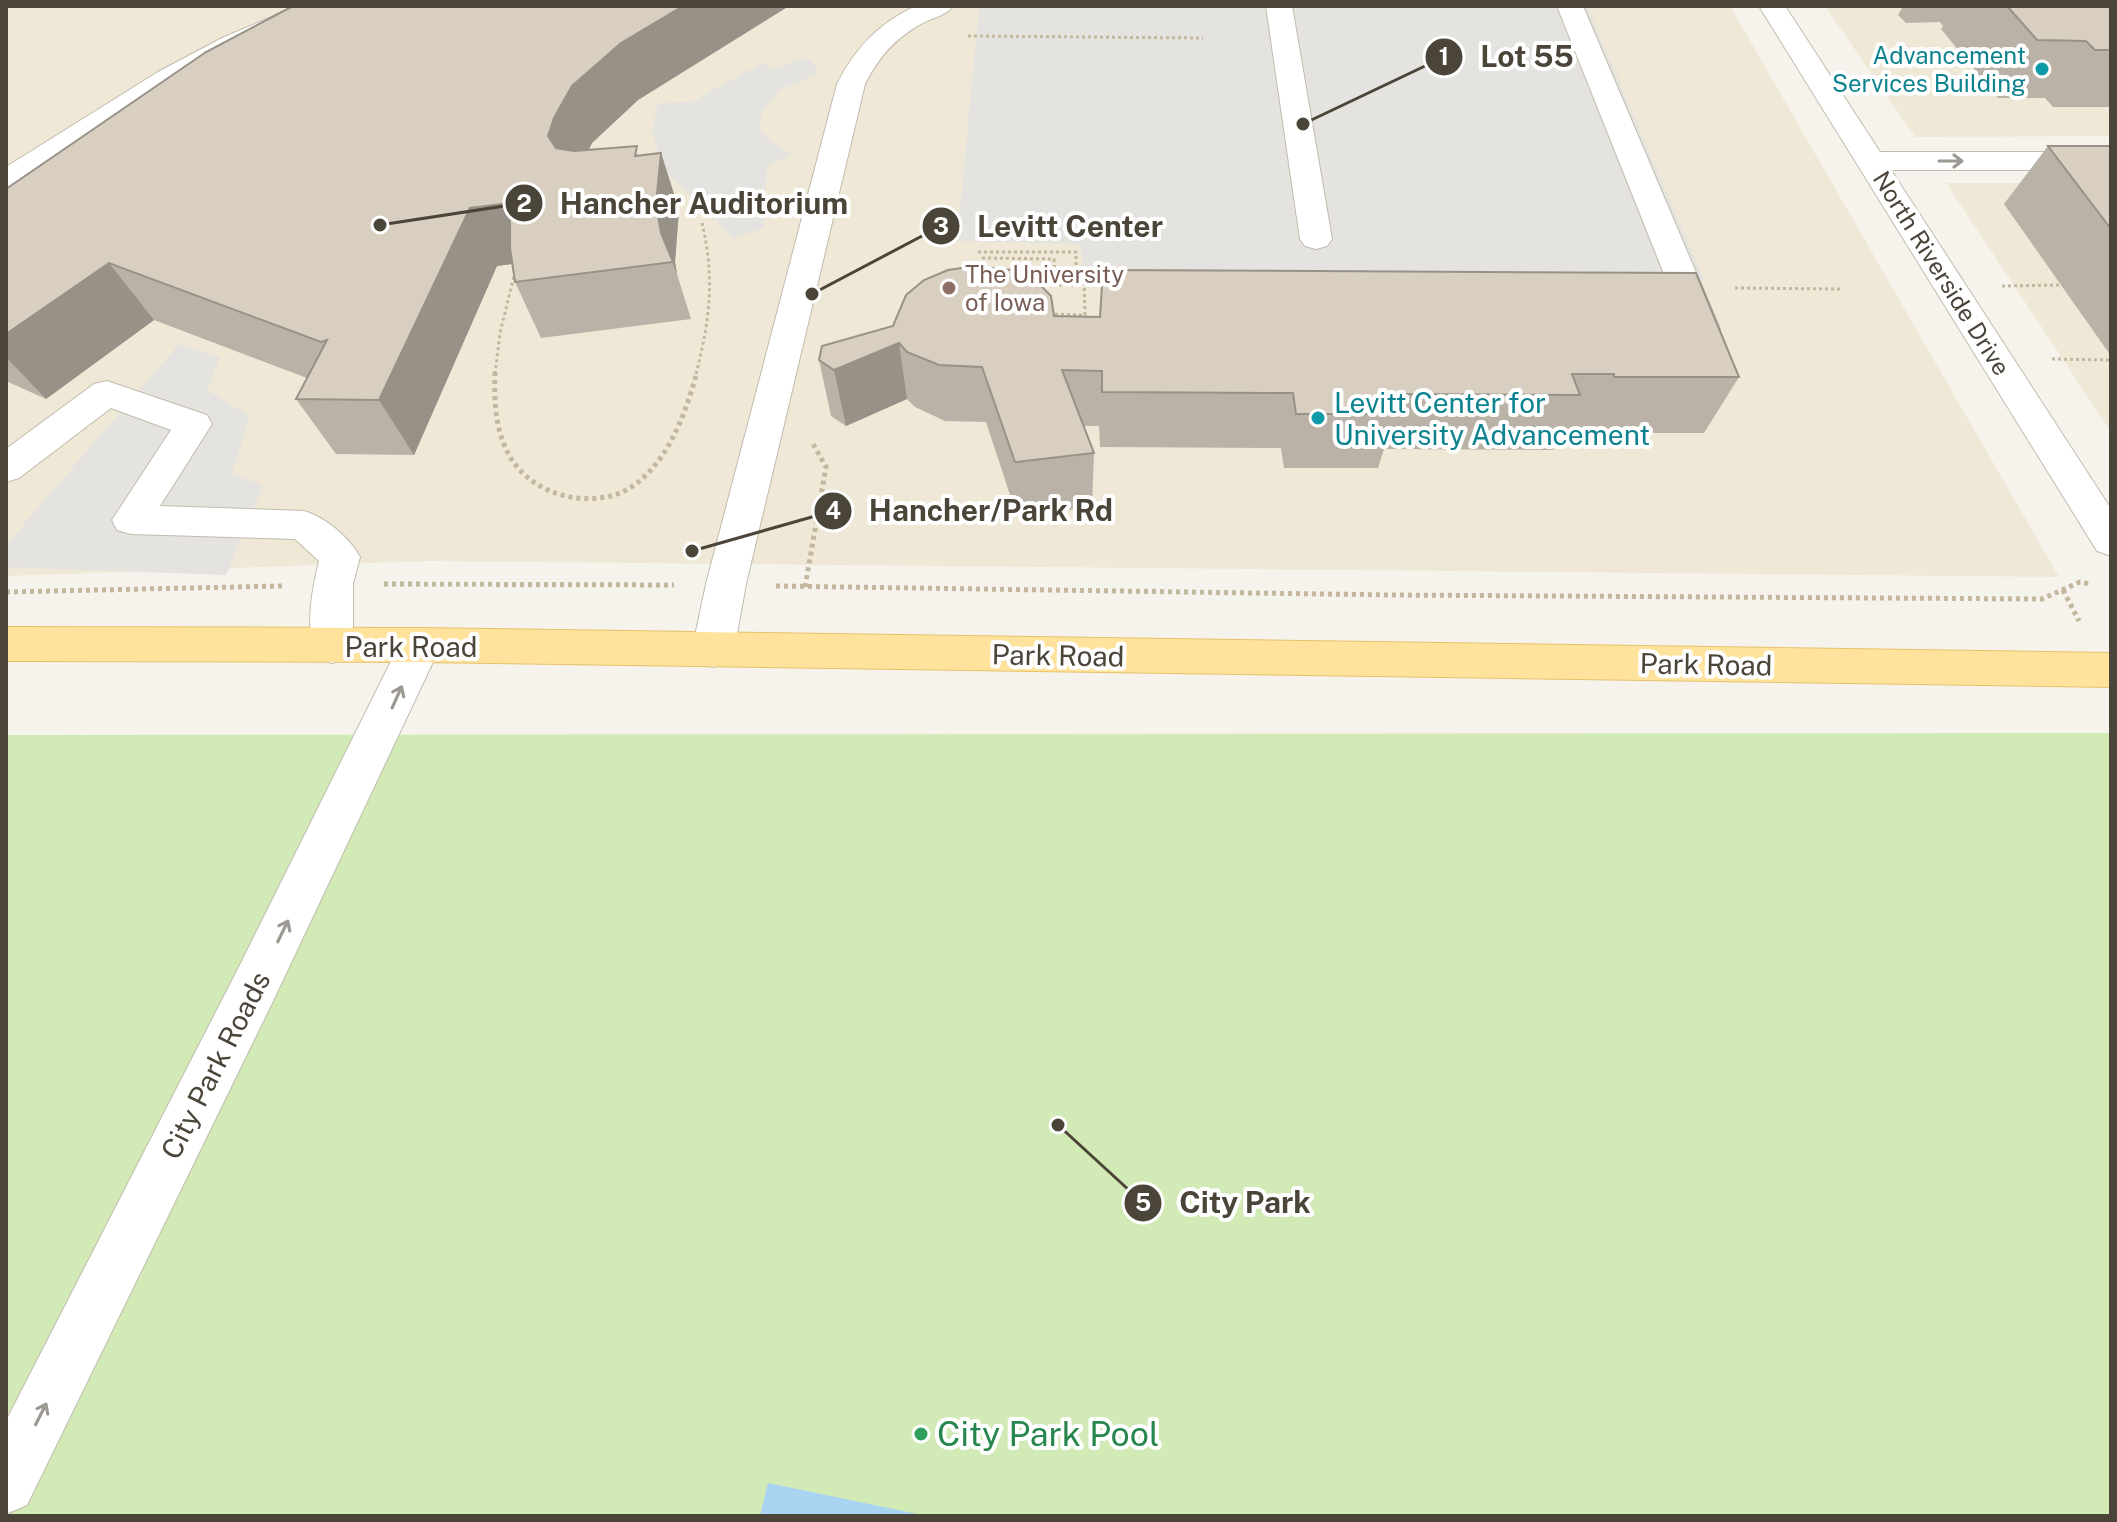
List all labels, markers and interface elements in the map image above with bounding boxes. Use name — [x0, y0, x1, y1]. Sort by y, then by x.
callout: Lot 55 — [1424, 30, 1590, 84]
text: Lot 55 — [1480, 38, 1574, 74]
place label: Advancement Services Building — [1832, 41, 2026, 97]
text: 1 — [1439, 42, 1449, 70]
marker: Advancement Services Building — [2033, 60, 2051, 78]
one-way arrow — [1937, 153, 1964, 169]
street label: North Riverside Drive — [1868, 166, 2016, 380]
callout: Hancher Auditorium — [504, 176, 864, 230]
text: Hancher Auditorium — [560, 185, 848, 221]
text: 2 — [516, 189, 532, 217]
callout: Levitt Center — [921, 199, 1179, 253]
text: Levitt Center — [977, 208, 1163, 244]
text: 3 — [933, 212, 949, 240]
place label: The University of Iowa — [965, 260, 1124, 316]
marker: The University of Iowa — [940, 279, 958, 297]
place label: Levitt Center for University Advancement — [1334, 386, 1650, 451]
marker: Levitt Center for University Advancement — [1309, 409, 1327, 427]
callout: Hancher/Park Rd — [813, 484, 1129, 538]
text: Hancher/Park Rd — [869, 492, 1113, 528]
text: 4 — [825, 496, 841, 524]
street label: Park Road — [345, 630, 477, 663]
street label: Park Road — [991, 637, 1125, 673]
street label: Park Road — [1639, 646, 1773, 682]
one-way arrow — [390, 685, 405, 710]
one-way arrow — [275, 919, 291, 943]
street label: City Park Roads — [154, 966, 276, 1164]
callout: City Park — [1123, 1176, 1327, 1230]
text: City Park — [1179, 1184, 1311, 1220]
text: 5 — [1135, 1188, 1151, 1216]
one-way arrow — [34, 1402, 49, 1426]
place label: City Park Pool — [937, 1414, 1159, 1454]
marker: City Park Pool — [912, 1425, 930, 1443]

